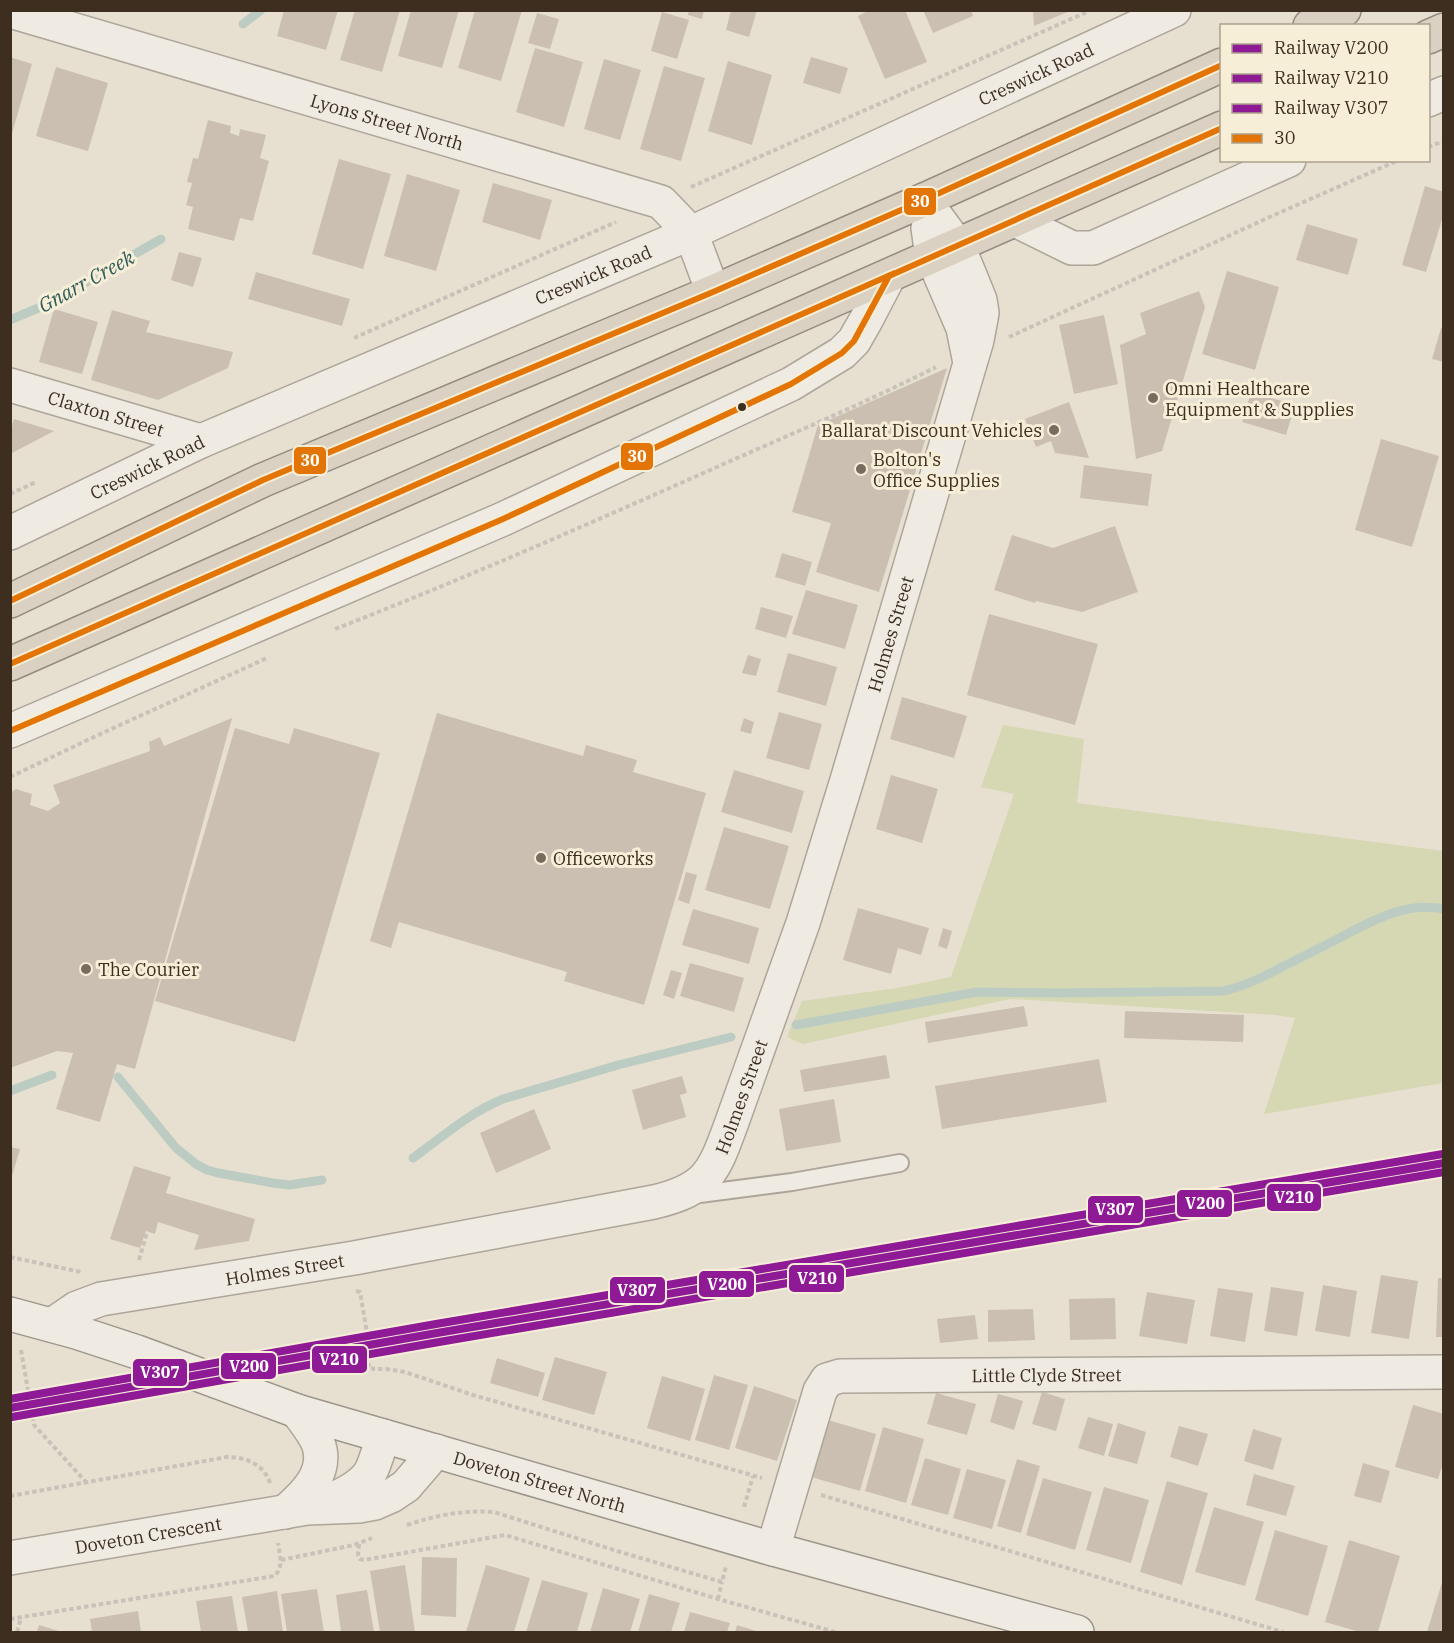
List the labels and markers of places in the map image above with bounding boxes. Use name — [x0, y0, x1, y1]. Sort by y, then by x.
place label: Omni Healthcare Equipment & Supplies — [1165, 377, 1354, 421]
marker: Omni Healthcare Equipment & Supplies — [1146, 391, 1160, 405]
unlabelled marker — [736, 401, 748, 413]
place label: Ballarat Discount Vehicles — [821, 419, 1042, 442]
marker: Ballarat Discount Vehicles — [1047, 423, 1061, 437]
place label: Bolton's Office Supplies — [873, 448, 1000, 492]
marker: Bolton's Office Supplies — [854, 462, 868, 476]
place label: Officeworks — [553, 847, 653, 870]
marker: Officeworks — [534, 851, 548, 865]
place label: The Courier — [98, 958, 199, 981]
marker: The Courier — [79, 962, 93, 976]

